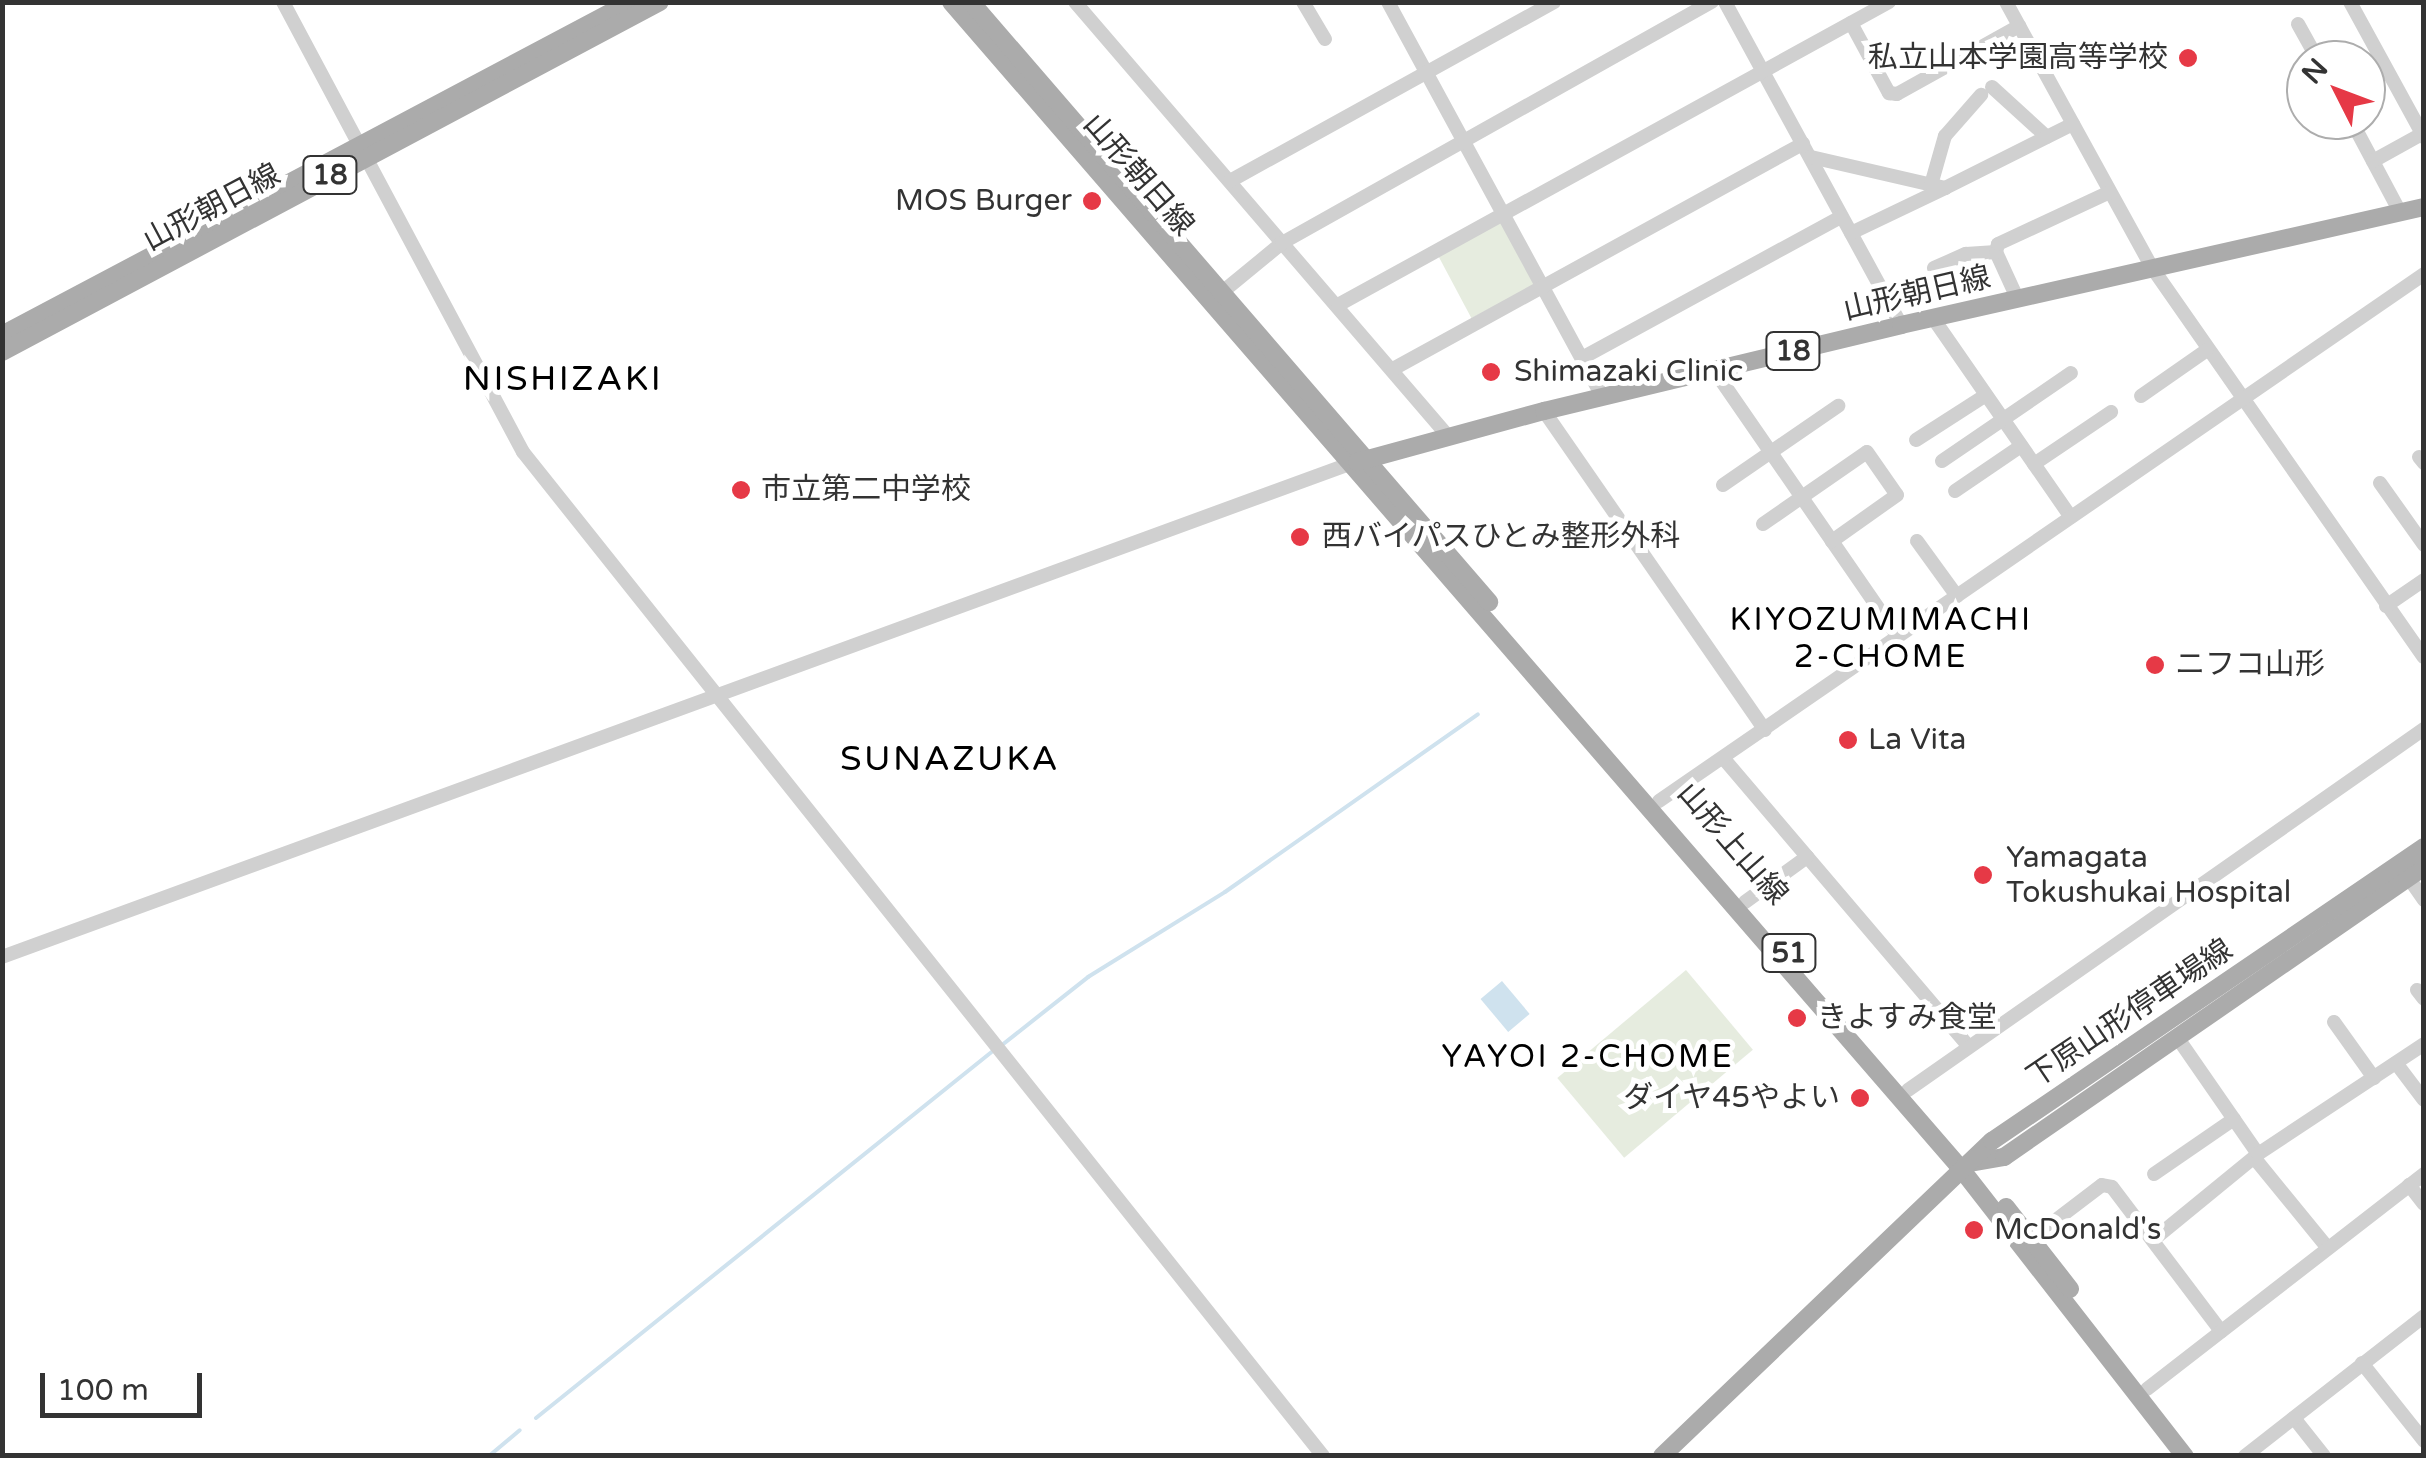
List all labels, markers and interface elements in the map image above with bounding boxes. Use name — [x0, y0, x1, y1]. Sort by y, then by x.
place label: 私立山本学園高等学校 — [1868, 40, 2168, 76]
north arrow — [2286, 40, 2386, 140]
marker: 私立山本学園高等学校 — [2177, 47, 2199, 69]
text: N — [2295, 52, 2335, 91]
street label: 山形朝日線 — [1075, 107, 1201, 243]
road number: 18 — [300, 152, 360, 198]
street label: 山形朝日線 — [137, 157, 287, 259]
place label: MOS Burger — [895, 183, 1072, 219]
marker: MOS Burger — [1081, 190, 1103, 212]
street label: 山形朝日線 — [1840, 260, 1994, 328]
road number: 18 — [1763, 328, 1823, 374]
place label: Shimazaki Clinic — [1514, 354, 1743, 390]
district label: NISHIZAKI — [463, 358, 663, 400]
marker: Shimazaki Clinic — [1478, 359, 1504, 385]
place label: 市立第二中学校 — [761, 472, 971, 508]
marker: 市立第二中学校 — [730, 479, 752, 501]
place label: 西バイパスひとみ整形外科 — [1322, 519, 1682, 555]
marker: 西バイパスひとみ整形外科 — [1287, 524, 1313, 550]
district label: KIYOZUMIMACHI 2-CHOME — [1729, 602, 2033, 677]
place label: ニフコ山形 — [2175, 647, 2325, 683]
marker: ニフコ山形 — [2144, 654, 2166, 676]
place label: La Vita — [1868, 722, 1966, 758]
marker: La Vita — [1837, 729, 1859, 751]
district label: SUNAZUKA — [840, 738, 1060, 780]
street label: 山形上山線 — [1669, 776, 1795, 912]
place label: Yamagata Tokushukai Hospital — [2006, 840, 2291, 910]
marker: Yamagata Tokushukai Hospital — [1970, 862, 1996, 888]
road number: 51 — [1759, 930, 1819, 976]
street label: 下原山形停車場線 — [2020, 932, 2240, 1096]
place label: きよすみ食堂 — [1817, 1000, 1997, 1036]
marker: きよすみ食堂 — [1786, 1007, 1808, 1029]
district label: YAYOI 2-CHOME — [1442, 1038, 1734, 1076]
place label: ダイヤ45やよい — [1622, 1080, 1840, 1116]
marker: ダイヤ45やよい — [1849, 1087, 1871, 1109]
place label: McDonald's — [1994, 1212, 2161, 1248]
marker: McDonald's — [1963, 1219, 1985, 1241]
scale bar — [45, 1353, 208, 1415]
text: 100 m — [57, 1372, 149, 1409]

